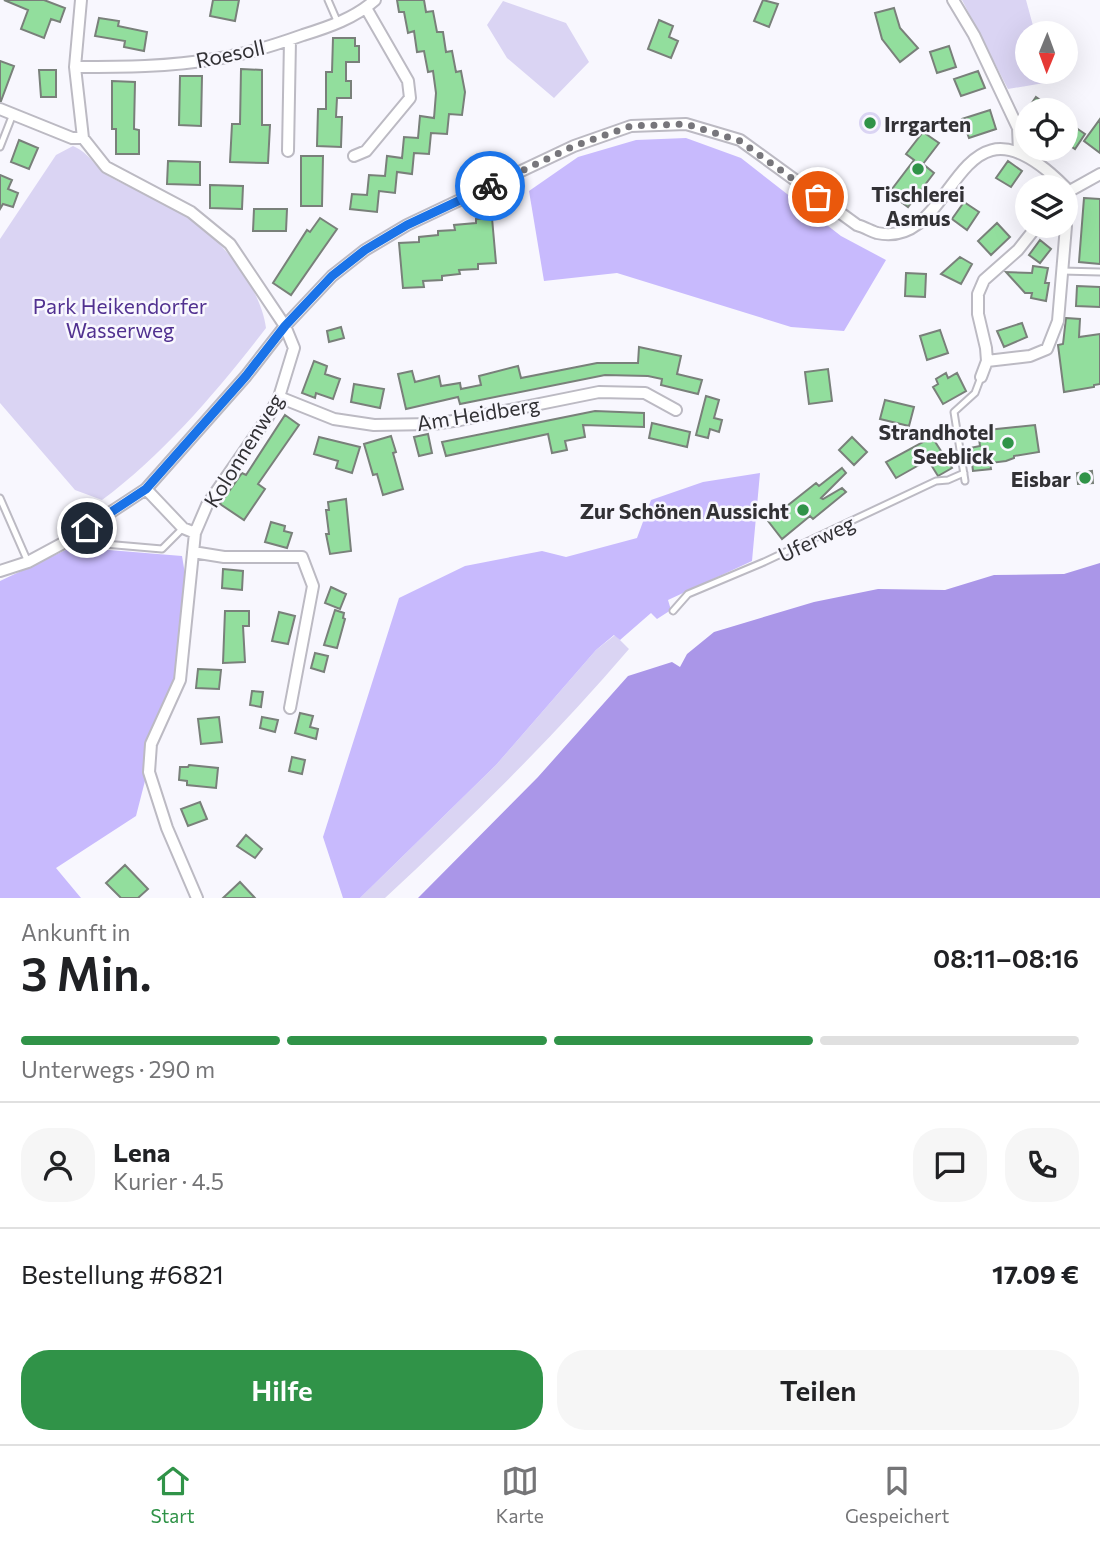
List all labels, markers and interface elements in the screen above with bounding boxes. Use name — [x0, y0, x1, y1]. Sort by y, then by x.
north arrow — [1015, 21, 1078, 84]
map controls — [1015, 21, 1078, 238]
street label: Roesoll — [193, 34, 267, 72]
button: locate — [1015, 98, 1078, 161]
place label: Irrgarten — [884, 111, 971, 136]
marker: Irrgarten — [862, 115, 878, 131]
courier — [455, 151, 525, 221]
marker: Tischlerei Asmus — [910, 161, 926, 177]
icon: bike — [471, 167, 509, 205]
pin — [788, 167, 848, 227]
button: layers — [1015, 175, 1078, 238]
icon: bag — [799, 178, 837, 216]
place label: Tischlerei Asmus — [871, 181, 965, 230]
park label: Park Heikendorfer Wasserweg — [33, 293, 207, 342]
street label: Kolonnenweg — [198, 388, 288, 512]
street label: Am Heidberg — [415, 391, 541, 435]
place label: Strandhotel Seeblick — [879, 419, 994, 468]
marker: Strandhotel Seeblick — [1000, 435, 1016, 451]
place label: Eisbar — [1011, 466, 1071, 491]
marker: Eisbar — [1077, 470, 1093, 486]
pin — [57, 498, 117, 558]
place label: Zur Schönen Aussicht — [580, 498, 789, 523]
marker: Zur Schönen Aussicht — [795, 502, 811, 518]
icon: home — [68, 509, 106, 547]
street label: Uferweg — [774, 509, 858, 567]
text: Ankunft in — [21, 918, 131, 946]
text: 08:11–08:16 — [933, 942, 1079, 973]
text: 3 Min. — [21, 944, 151, 1000]
text: Unterwegs · 290 m — [21, 1055, 215, 1083]
button: person — [21, 1128, 95, 1202]
button: chat — [913, 1128, 987, 1202]
button: phone — [1005, 1128, 1079, 1202]
text: Lena — [113, 1136, 171, 1167]
text: Kurier · 4.5 — [113, 1167, 224, 1195]
text: Bestellung #6821 — [21, 1258, 224, 1289]
text: 17.09 € — [992, 1258, 1079, 1289]
button: Hilfe — [21, 1350, 543, 1430]
button: Teilen — [557, 1350, 1079, 1430]
tab: Start — [151, 1462, 195, 1527]
tab: Karte — [496, 1462, 544, 1527]
tab: Gespeichert — [845, 1462, 949, 1527]

